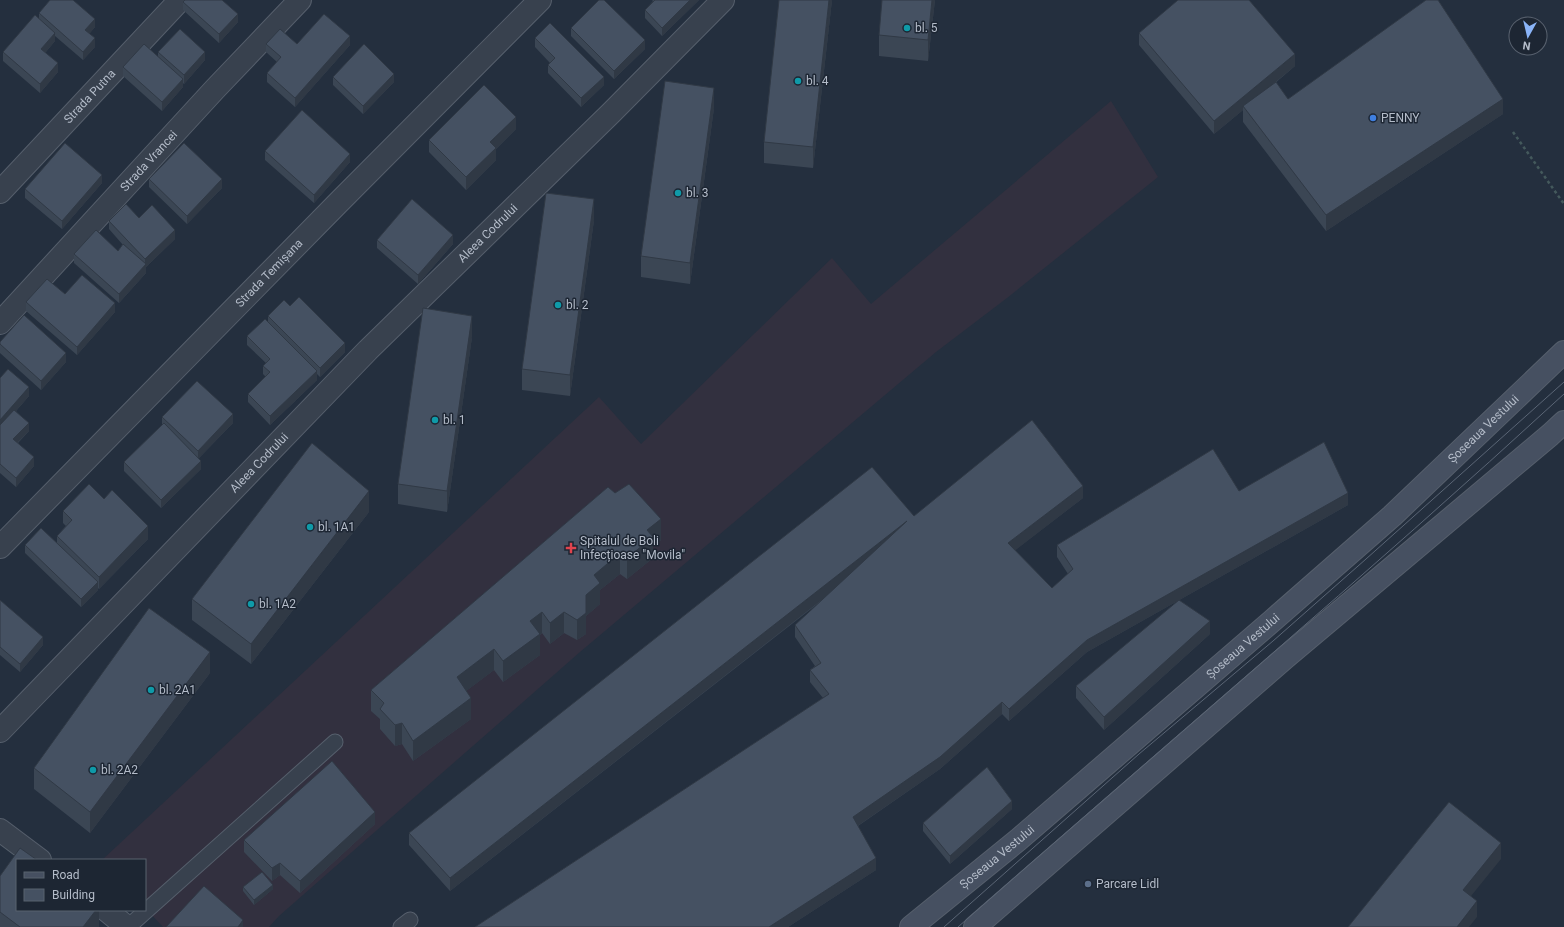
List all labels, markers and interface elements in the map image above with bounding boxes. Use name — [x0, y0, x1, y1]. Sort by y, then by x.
north arrow — [1508, 16, 1548, 56]
place label: bl. 5 — [915, 21, 938, 35]
marker: bl. 5 — [902, 23, 912, 33]
text: N — [1522, 38, 1531, 52]
street label: Strada Putna — [61, 66, 118, 126]
place label: bl. 4 — [806, 74, 829, 88]
marker: bl. 4 — [793, 76, 803, 86]
place label: PENNY — [1381, 111, 1420, 125]
marker: PENNY — [1368, 113, 1378, 123]
street label: Strada Vrancei — [117, 128, 180, 194]
place label: bl. 3 — [686, 186, 709, 200]
marker: bl. 3 — [673, 188, 683, 198]
street label: Aleea Codrului — [455, 201, 520, 265]
street label: Strada Temișana — [233, 236, 306, 310]
place label: bl. 2 — [566, 298, 589, 312]
marker: bl. 2 — [553, 300, 563, 310]
street label: Șoseaua Vestului — [1445, 392, 1522, 466]
place label: bl. 1 — [443, 413, 466, 427]
marker: bl. 1 — [430, 415, 440, 425]
street label: Aleea Codrului — [227, 430, 291, 495]
place label: bl. 1A1 — [318, 520, 355, 534]
marker: bl. 1A1 — [305, 522, 315, 532]
place label: Spitalul de Boli Infecțioase "Movila" — [580, 534, 685, 563]
marker: Spitalul de Boli Infecțioase "Movila" — [565, 542, 577, 554]
place label: bl. 1A2 — [259, 597, 296, 611]
marker: bl. 1A2 — [246, 599, 256, 609]
street label: Șoseaua Vestului — [1204, 611, 1283, 682]
place label: bl. 2A1 — [159, 683, 196, 697]
marker: bl. 2A1 — [146, 685, 156, 695]
place label: bl. 2A2 — [101, 763, 138, 777]
marker: bl. 2A2 — [88, 765, 98, 775]
street label: Șoseaua Vestului — [957, 822, 1037, 892]
legend — [16, 859, 146, 911]
text: Road — [52, 868, 80, 882]
place label: Parcare Lidl — [1096, 877, 1159, 891]
marker: Parcare Lidl — [1083, 879, 1093, 889]
text: Building — [52, 888, 95, 902]

